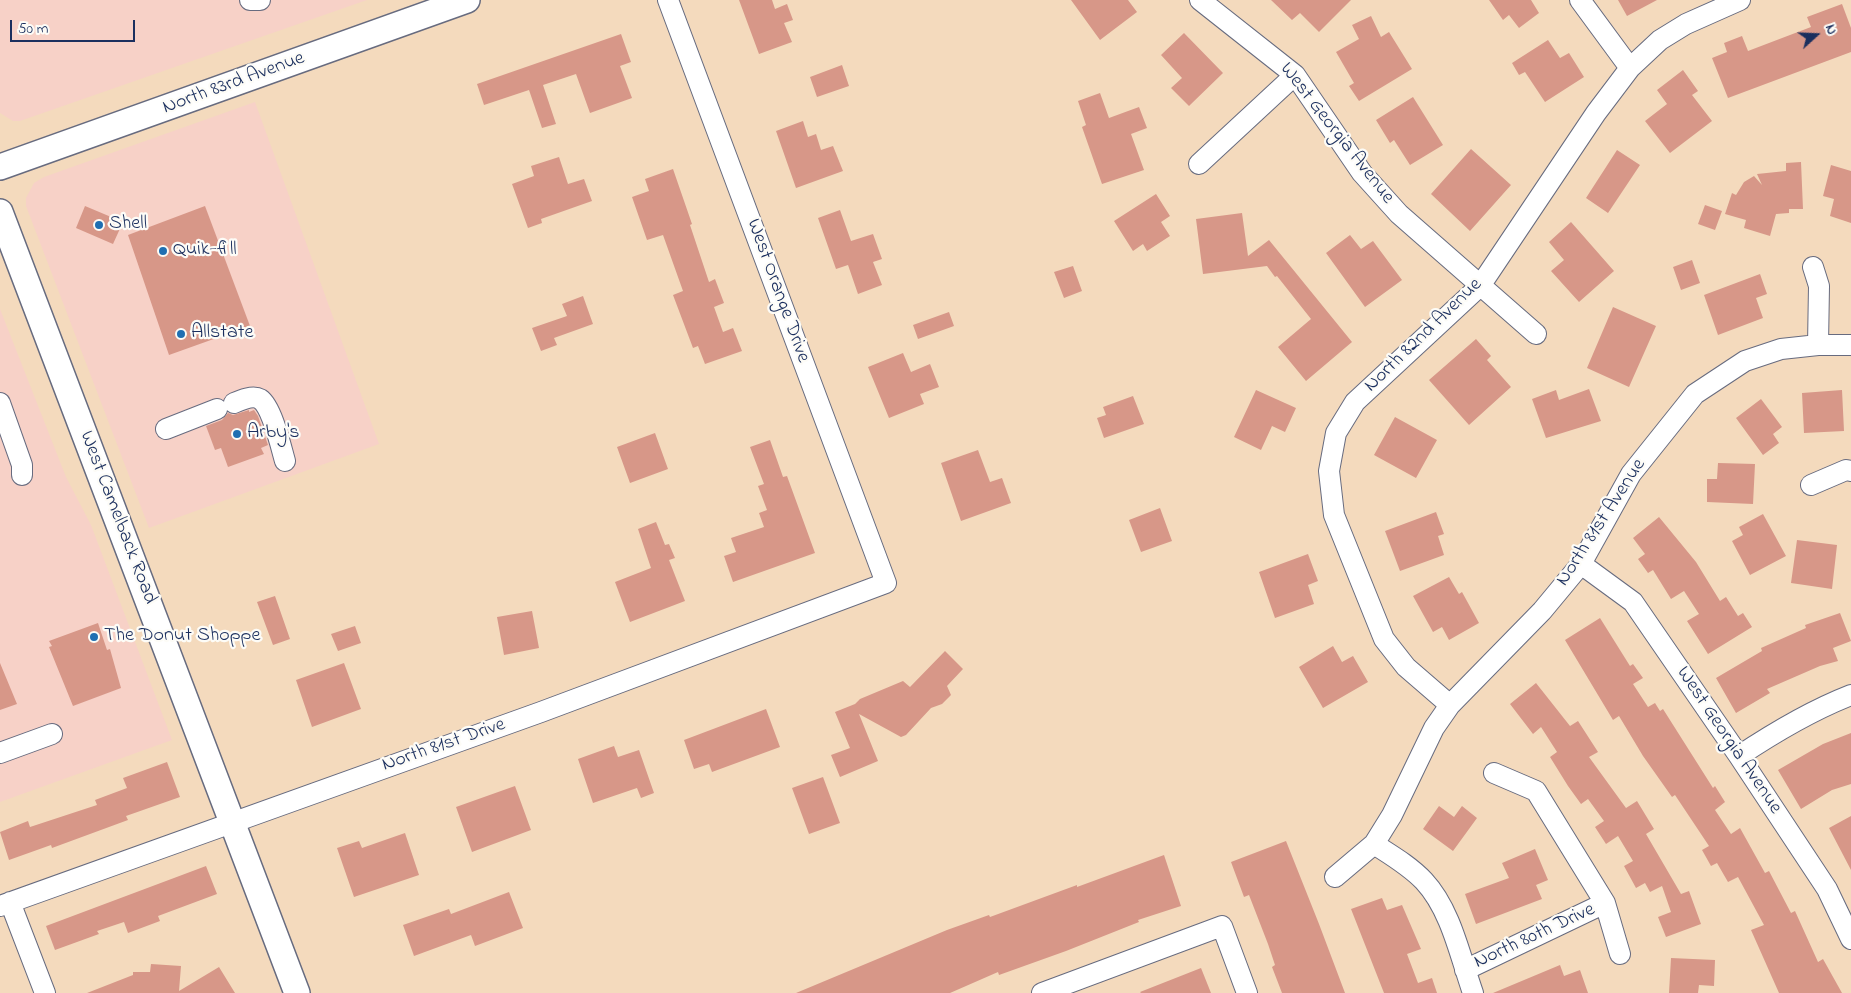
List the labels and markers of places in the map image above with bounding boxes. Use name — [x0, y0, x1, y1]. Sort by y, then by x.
place label: Shell — [109, 213, 147, 237]
marker: Shell — [93, 219, 105, 231]
place label: Quik-fill — [173, 239, 237, 263]
marker: Quik-fill — [157, 245, 169, 257]
place label: Allstate — [191, 322, 253, 346]
marker: Allstate — [175, 328, 187, 340]
place label: Arby's — [247, 422, 299, 446]
marker: Arby's — [231, 428, 243, 440]
place label: The Donut Shoppe — [104, 625, 260, 649]
marker: The Donut Shoppe — [88, 631, 100, 643]

